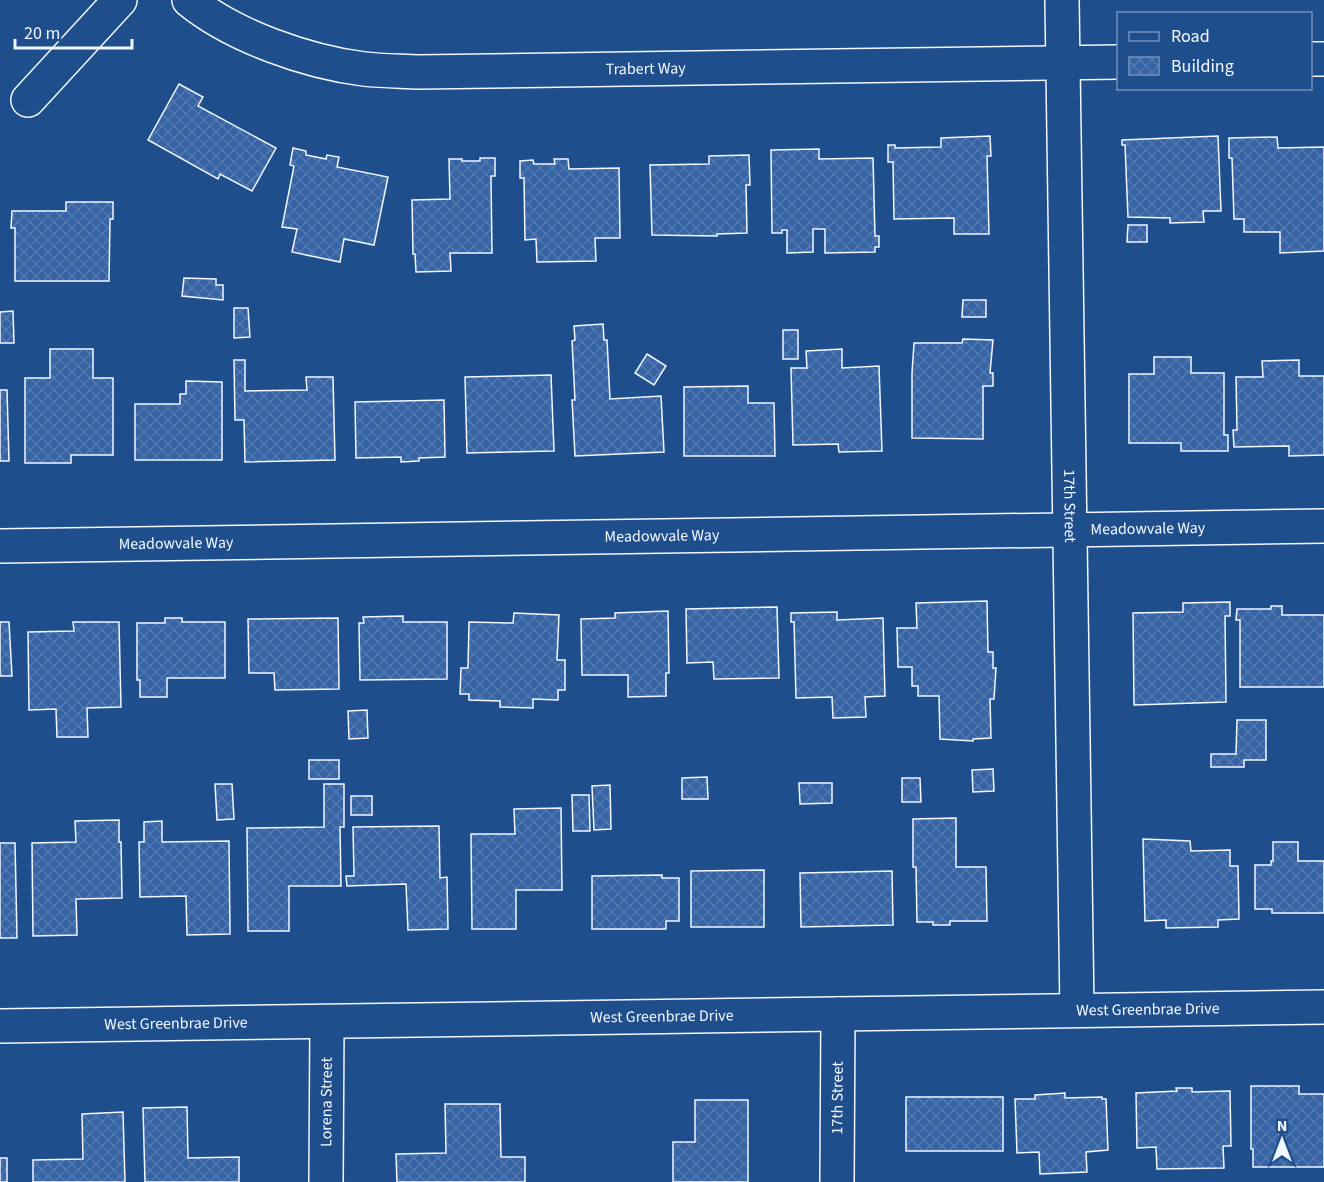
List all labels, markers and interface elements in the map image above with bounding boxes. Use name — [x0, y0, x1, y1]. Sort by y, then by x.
scale bar — [15, 12, 132, 50]
legend — [1117, 12, 1312, 90]
text: 20 m — [24, 21, 60, 46]
text: Road — [1171, 24, 1210, 49]
text: Building — [1171, 54, 1234, 79]
street label: Trabert Way — [606, 57, 686, 80]
street label: 17th Street — [1058, 469, 1081, 543]
street label: Meadowvale Way — [1090, 517, 1206, 541]
street label: Meadowvale Way — [604, 524, 720, 548]
street label: Meadowvale Way — [118, 531, 234, 555]
street label: West Greenbrae Drive — [1076, 997, 1220, 1022]
street label: West Greenbrae Drive — [590, 1004, 734, 1029]
street label: West Greenbrae Drive — [104, 1011, 248, 1036]
street label: Lorena Street — [315, 1056, 338, 1147]
street label: 17th Street — [826, 1061, 849, 1135]
north arrow — [1252, 1110, 1312, 1170]
text: N — [1277, 1115, 1287, 1137]

